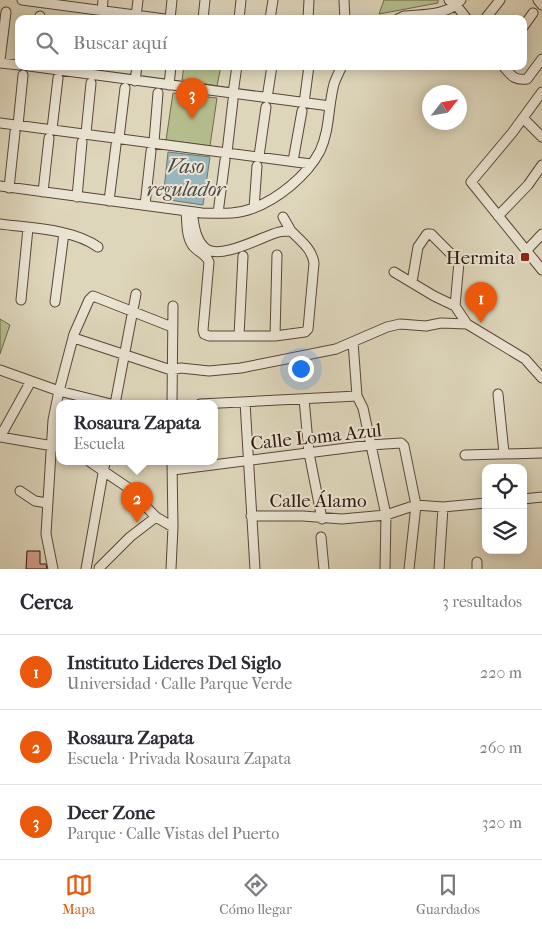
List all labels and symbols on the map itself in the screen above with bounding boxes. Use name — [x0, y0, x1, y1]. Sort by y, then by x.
pin: 3 — [176, 78, 208, 119]
north arrow — [422, 85, 467, 130]
water label: Vaso regulador — [147, 155, 227, 201]
place label: Hermita — [446, 247, 515, 269]
marker: Hermita — [519, 251, 531, 263]
pin: 1 — [465, 282, 497, 323]
your location — [288, 356, 314, 382]
street label: Calle Loma Azul — [249, 419, 383, 455]
pin: 2 — [121, 482, 153, 523]
street label: Calle Álamo — [269, 490, 367, 512]

